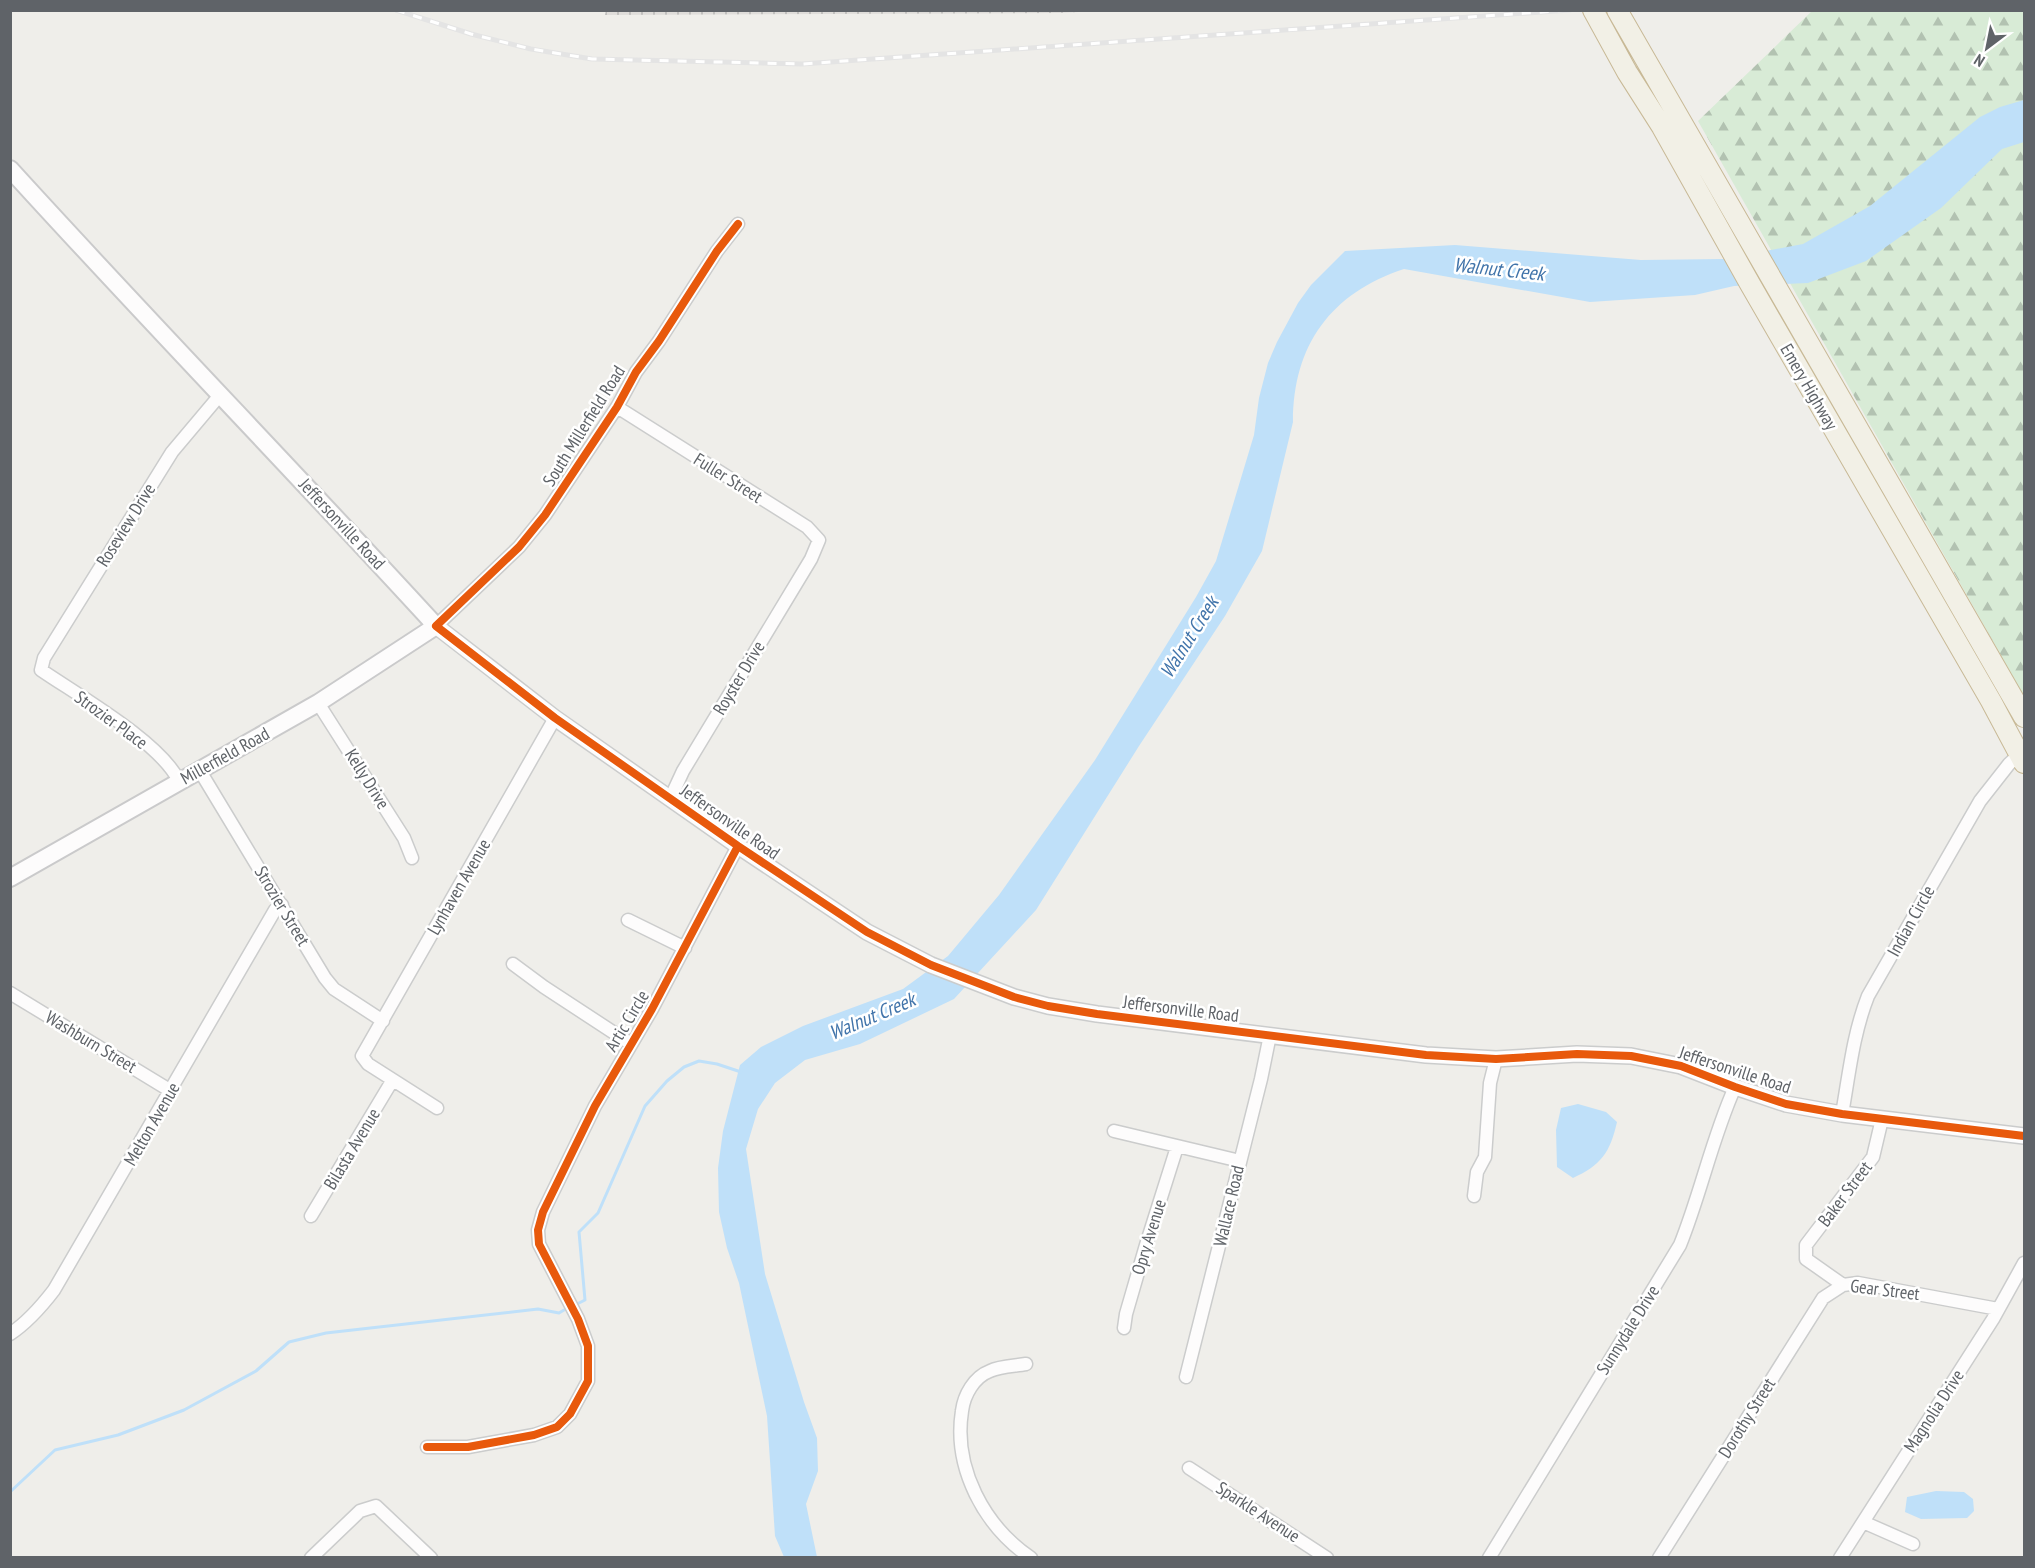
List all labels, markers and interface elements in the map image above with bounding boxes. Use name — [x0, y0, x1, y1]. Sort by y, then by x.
north arrow — [1957, 18, 2017, 78]
text: N — [1970, 50, 1988, 71]
water label: Walnut Creek — [1452, 251, 1548, 287]
street label: Emery Highway — [1776, 340, 1843, 434]
street label: South Millerfield Road — [537, 361, 630, 490]
street label: Fuller Street — [689, 447, 767, 508]
street label: Jeffersonville Road — [294, 473, 390, 574]
street label: Roseview Drive — [91, 479, 160, 571]
water label: Walnut Creek — [1154, 590, 1225, 683]
street label: Royster Drive — [708, 637, 770, 719]
street label: Strozier Place — [70, 685, 152, 754]
street label: Millerfield Road — [176, 722, 273, 789]
street label: Kelly Drive — [340, 744, 395, 813]
street label: Jeffersonville Road — [675, 778, 784, 864]
street label: Lynhaven Avenue — [422, 835, 495, 939]
street label: Strozier Street — [250, 862, 315, 950]
street label: Indian Circle — [1882, 881, 1939, 960]
water label: Walnut Creek — [825, 985, 921, 1046]
street label: Artic Circle — [599, 986, 654, 1056]
street label: Jeffersonville Road — [1121, 990, 1240, 1027]
street label: Washburn Street — [42, 1005, 141, 1078]
street label: Jeffersonville Road — [1675, 1040, 1794, 1098]
street label: Melton Avenue — [118, 1078, 185, 1170]
street label: Bilasta Avenue — [318, 1104, 385, 1194]
street label: Baker Street — [1813, 1156, 1877, 1231]
street label: Wallace Road — [1208, 1163, 1249, 1249]
street label: Opry Avenue — [1126, 1196, 1171, 1277]
street label: Gear Street — [1849, 1274, 1921, 1305]
street label: Sunnydale Drive — [1591, 1281, 1664, 1379]
street label: Magnolia Drive — [1898, 1365, 1969, 1456]
street label: Dorothy Street — [1713, 1373, 1780, 1462]
street label: Sparkle Avenue — [1212, 1476, 1304, 1547]

